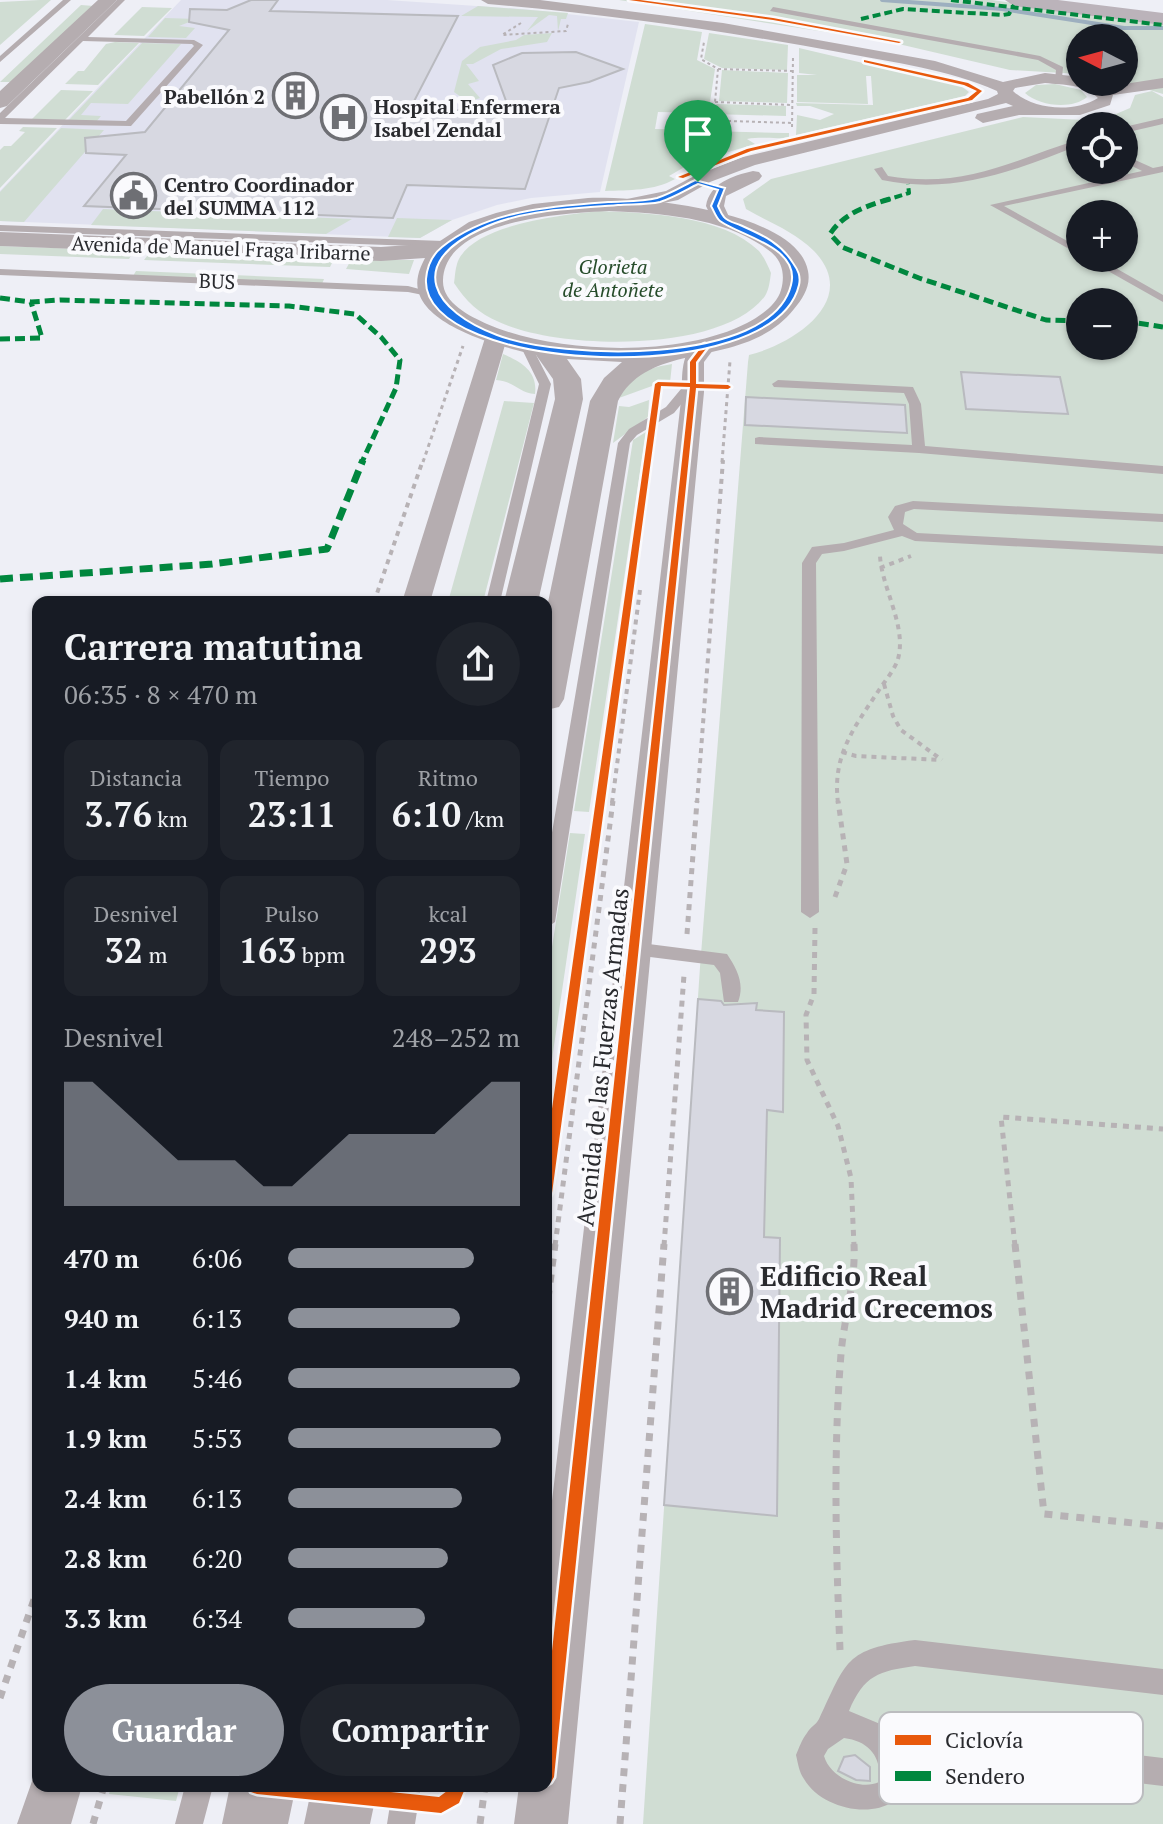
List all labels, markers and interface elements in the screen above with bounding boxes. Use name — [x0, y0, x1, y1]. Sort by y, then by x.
north arrow — [1066, 24, 1138, 96]
map controls — [1066, 24, 1138, 360]
building icon: Pabellón 2 — [272, 72, 320, 120]
place label: Pabellón 2 — [164, 83, 265, 110]
place label: Hospital Enfermera Isabel Zendal — [374, 93, 561, 143]
hospital icon: Hospital Enfermera Isabel Zendal — [319, 94, 367, 142]
pin — [664, 100, 732, 182]
icon: arrive — [676, 112, 720, 156]
button: locate — [1066, 112, 1138, 184]
place label: Centro Coordinador del SUMMA 112 — [164, 171, 355, 221]
public building icon: Centro Coordinador del SUMMA 112 — [109, 172, 157, 220]
button: + — [1066, 200, 1138, 272]
street label: Avenida de Manuel Fraga Iribarne — [71, 229, 371, 267]
park label: Glorieta de Antoñete — [562, 253, 664, 303]
street label: BUS — [198, 267, 236, 295]
button: − — [1066, 288, 1138, 360]
button: share — [436, 622, 520, 706]
text: Carrera matutina — [64, 623, 363, 670]
text: 06:35 · 8 × 470 m — [64, 677, 258, 711]
text: Distancia — [90, 763, 182, 792]
text: Tiempo — [255, 763, 329, 792]
text: Ritmo — [418, 763, 478, 792]
text: 3.76 — [84, 792, 152, 837]
text: 23:11 — [248, 792, 336, 837]
text: 6:10 — [392, 792, 461, 837]
text: km — [152, 804, 188, 833]
text: /km — [461, 804, 504, 833]
street label: Avenida de las Fuerzas Armadas — [568, 886, 636, 1228]
text: Desnivel — [94, 899, 178, 928]
text: Pulso — [265, 899, 319, 928]
text: kcal — [428, 899, 468, 928]
text: 32 — [105, 928, 143, 973]
text: 163 — [239, 928, 296, 973]
text: 293 — [419, 928, 477, 973]
text: m — [143, 940, 167, 969]
text: bpm — [296, 940, 345, 969]
text: Desnivel — [64, 1020, 164, 1054]
text: 248–252 m — [392, 1020, 520, 1054]
text: 470 m — [64, 1241, 139, 1275]
text: 6:06 — [192, 1241, 242, 1275]
place label: Edificio Real Madrid Crecemos — [760, 1257, 993, 1326]
building icon: Edificio Real Madrid Crecemos — [705, 1267, 753, 1315]
text: 940 m — [64, 1301, 139, 1335]
text: 6:13 — [192, 1301, 242, 1335]
text: 1.4 km — [64, 1361, 147, 1395]
text: 5:46 — [192, 1361, 242, 1395]
text: 1.9 km — [64, 1421, 147, 1455]
text: 5:53 — [192, 1421, 242, 1455]
text: 2.4 km — [64, 1481, 147, 1515]
text: 6:13 — [192, 1481, 242, 1515]
text: 2.8 km — [64, 1541, 147, 1575]
text: 6:20 — [192, 1541, 242, 1575]
text: 3.3 km — [64, 1601, 147, 1635]
text: 6:34 — [192, 1601, 242, 1635]
button: Guardar — [64, 1684, 284, 1776]
button: Compartir — [300, 1684, 520, 1776]
legend — [879, 1712, 1143, 1804]
text: Ciclovía — [945, 1725, 1023, 1754]
text: Sendero — [945, 1761, 1025, 1790]

